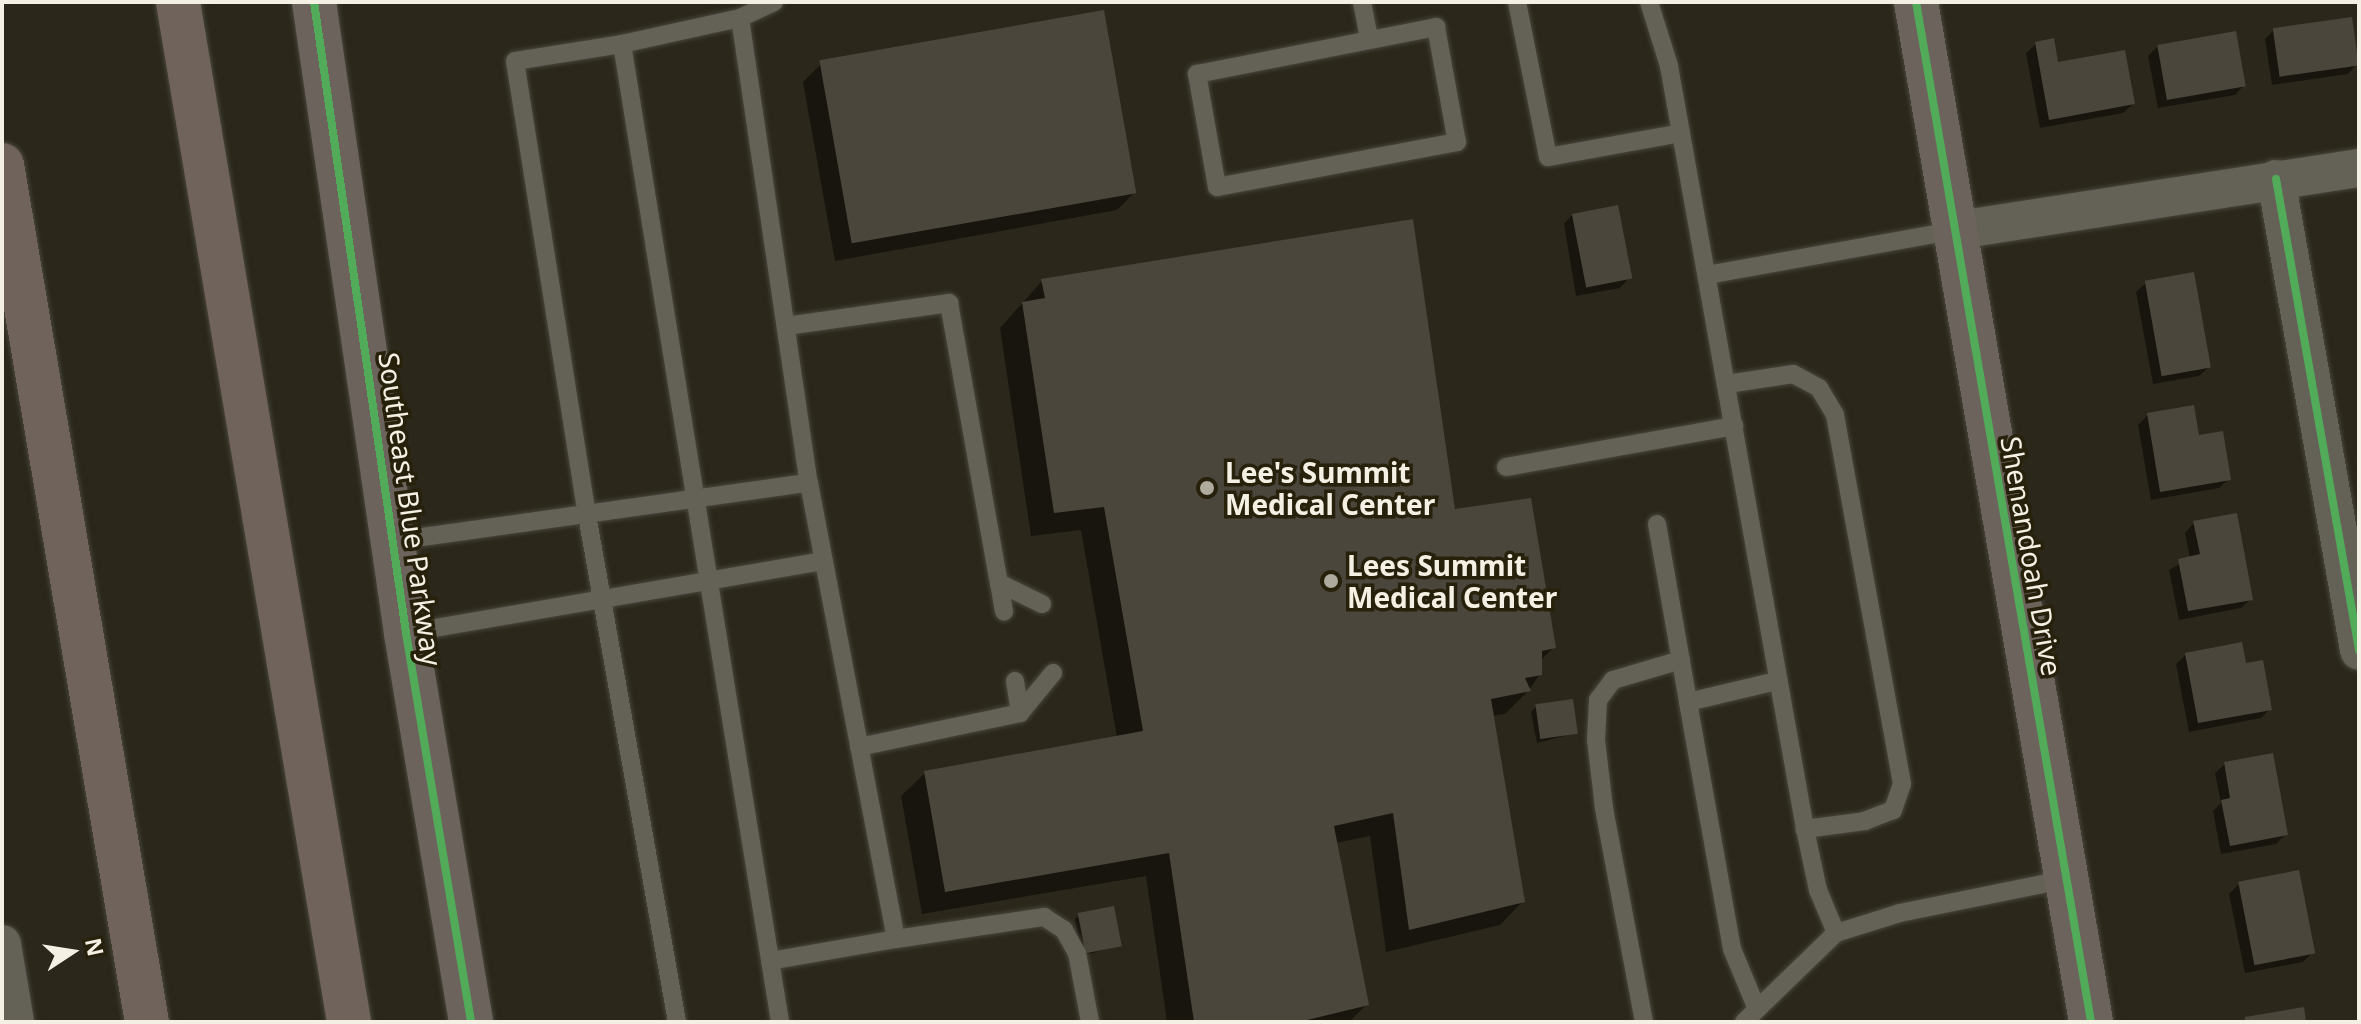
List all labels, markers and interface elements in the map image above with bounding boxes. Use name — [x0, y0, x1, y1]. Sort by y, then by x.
street label: Southeast Blue Parkway — [372, 350, 450, 668]
street label: Shenandoah Drive — [1994, 434, 2070, 678]
place label: Lee's Summit Medical Center — [1225, 455, 1435, 521]
marker: Lee's Summit Medical Center — [1196, 477, 1218, 499]
place label: Lees Summit Medical Center — [1347, 548, 1557, 614]
marker: Lees Summit Medical Center — [1322, 572, 1340, 590]
north arrow — [32, 912, 112, 992]
text: N — [79, 935, 112, 959]

